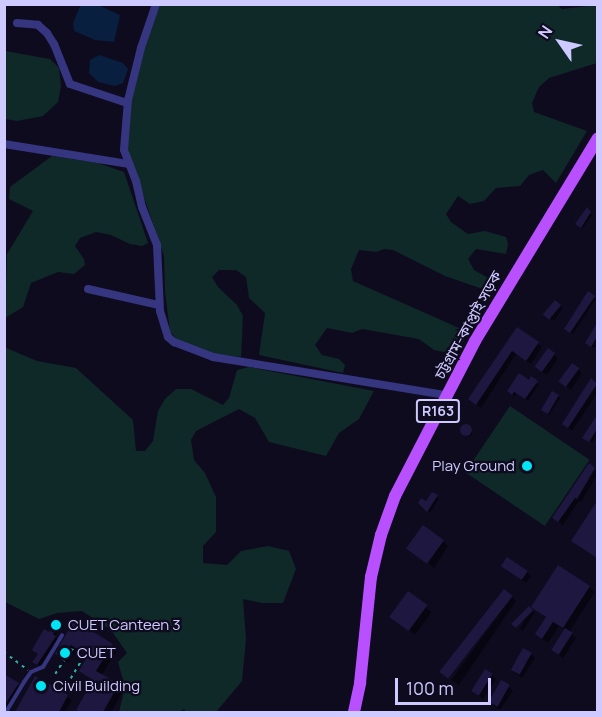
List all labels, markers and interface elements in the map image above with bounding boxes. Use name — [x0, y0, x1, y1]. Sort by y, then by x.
north arrow — [530, 12, 590, 72]
text: N — [533, 21, 557, 43]
street label: চট্টগ্রাম-কাপ্তাই সড়ক — [431, 268, 505, 382]
road number: R163 — [416, 400, 460, 422]
place label: Play Ground — [432, 457, 515, 475]
marker: Play Ground — [520, 459, 534, 473]
place label: CUET Canteen 3 — [68, 616, 181, 634]
marker: CUET Canteen 3 — [49, 618, 63, 632]
place label: CUET — [77, 644, 116, 662]
marker: CUET — [58, 646, 72, 660]
scale bar — [398, 666, 494, 704]
text: 100 m — [406, 676, 454, 700]
place label: Civil Building — [53, 677, 140, 695]
marker: Civil Building — [34, 679, 48, 693]

